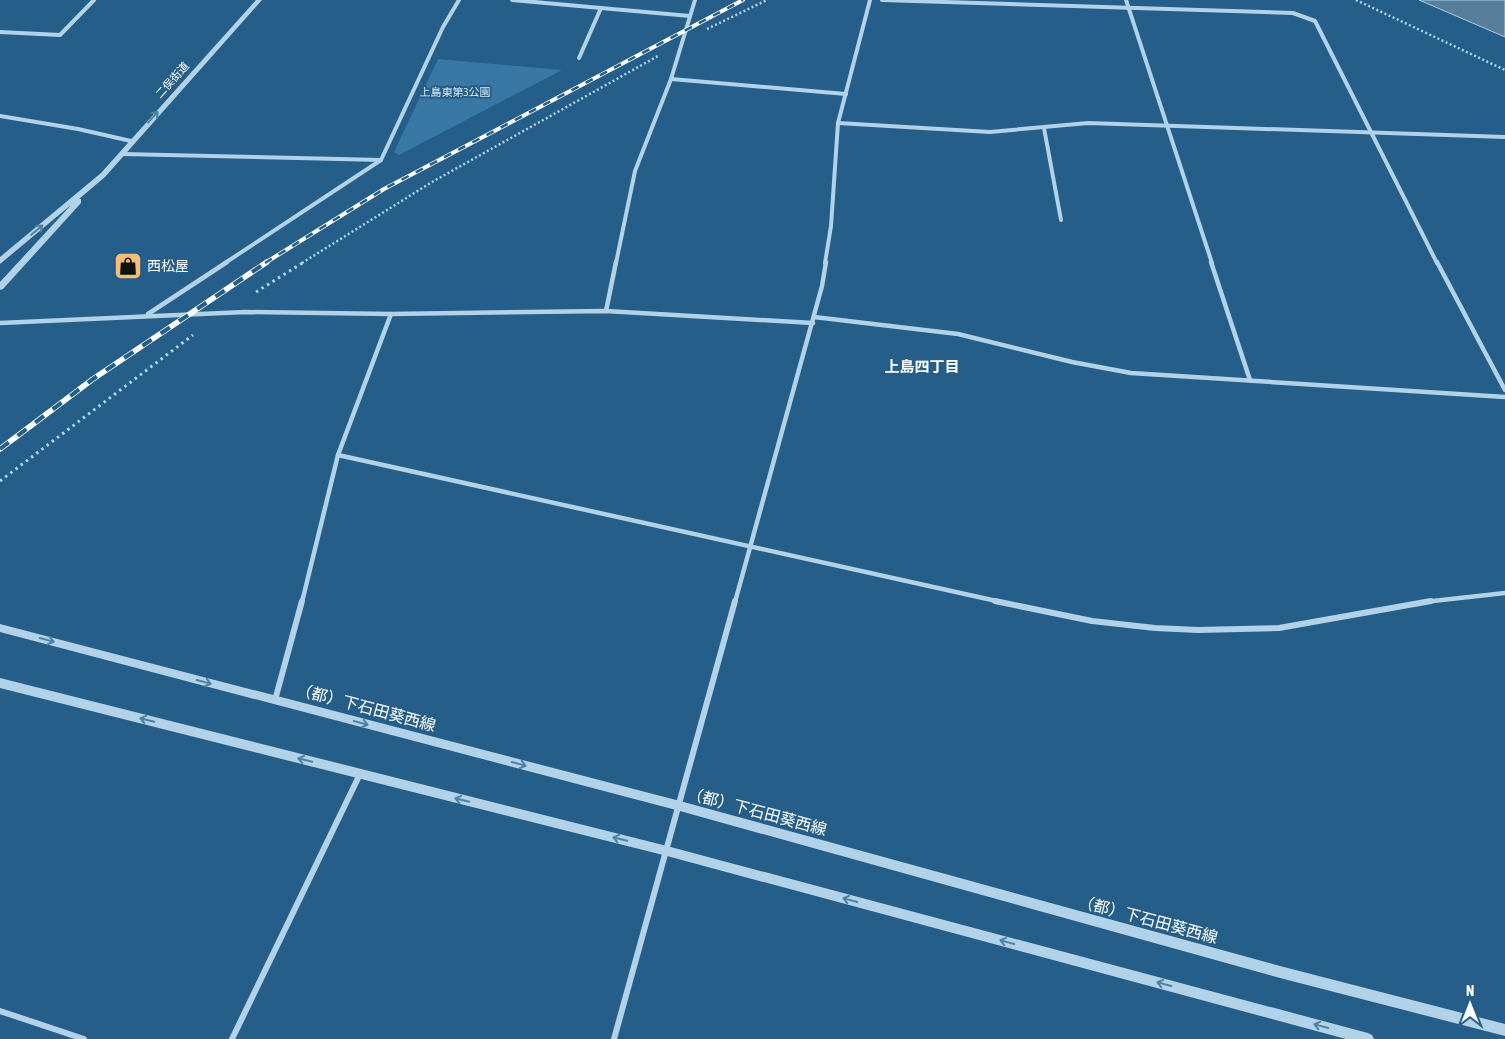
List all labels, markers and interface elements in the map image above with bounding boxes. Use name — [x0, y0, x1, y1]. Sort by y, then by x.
street label: 二俣街道 — [153, 60, 191, 100]
park label: 上島東第3公園 — [419, 86, 491, 98]
one-way arrow — [147, 110, 159, 123]
one-way arrow — [31, 224, 44, 236]
shop icon: 西松屋 — [113, 251, 143, 281]
place label: 西松屋 — [147, 258, 189, 274]
district label: 上島四丁目 — [884, 358, 960, 375]
one-way arrow — [39, 636, 55, 645]
one-way arrow — [196, 678, 212, 687]
street label: （都）下石田葵西線 — [294, 680, 438, 734]
one-way arrow — [140, 715, 156, 724]
one-way arrow — [353, 719, 369, 728]
one-way arrow — [297, 755, 313, 764]
one-way arrow — [510, 760, 526, 769]
street label: （都）下石田葵西線 — [685, 784, 829, 838]
one-way arrow — [455, 794, 471, 804]
one-way arrow — [612, 834, 628, 843]
street label: （都）下石田葵西線 — [1076, 892, 1220, 946]
one-way arrow — [843, 895, 859, 905]
one-way arrow — [1000, 937, 1016, 947]
one-way arrow — [1157, 979, 1173, 989]
north arrow — [1445, 979, 1495, 1029]
text: N — [1466, 983, 1474, 999]
one-way arrow — [1314, 1021, 1330, 1031]

